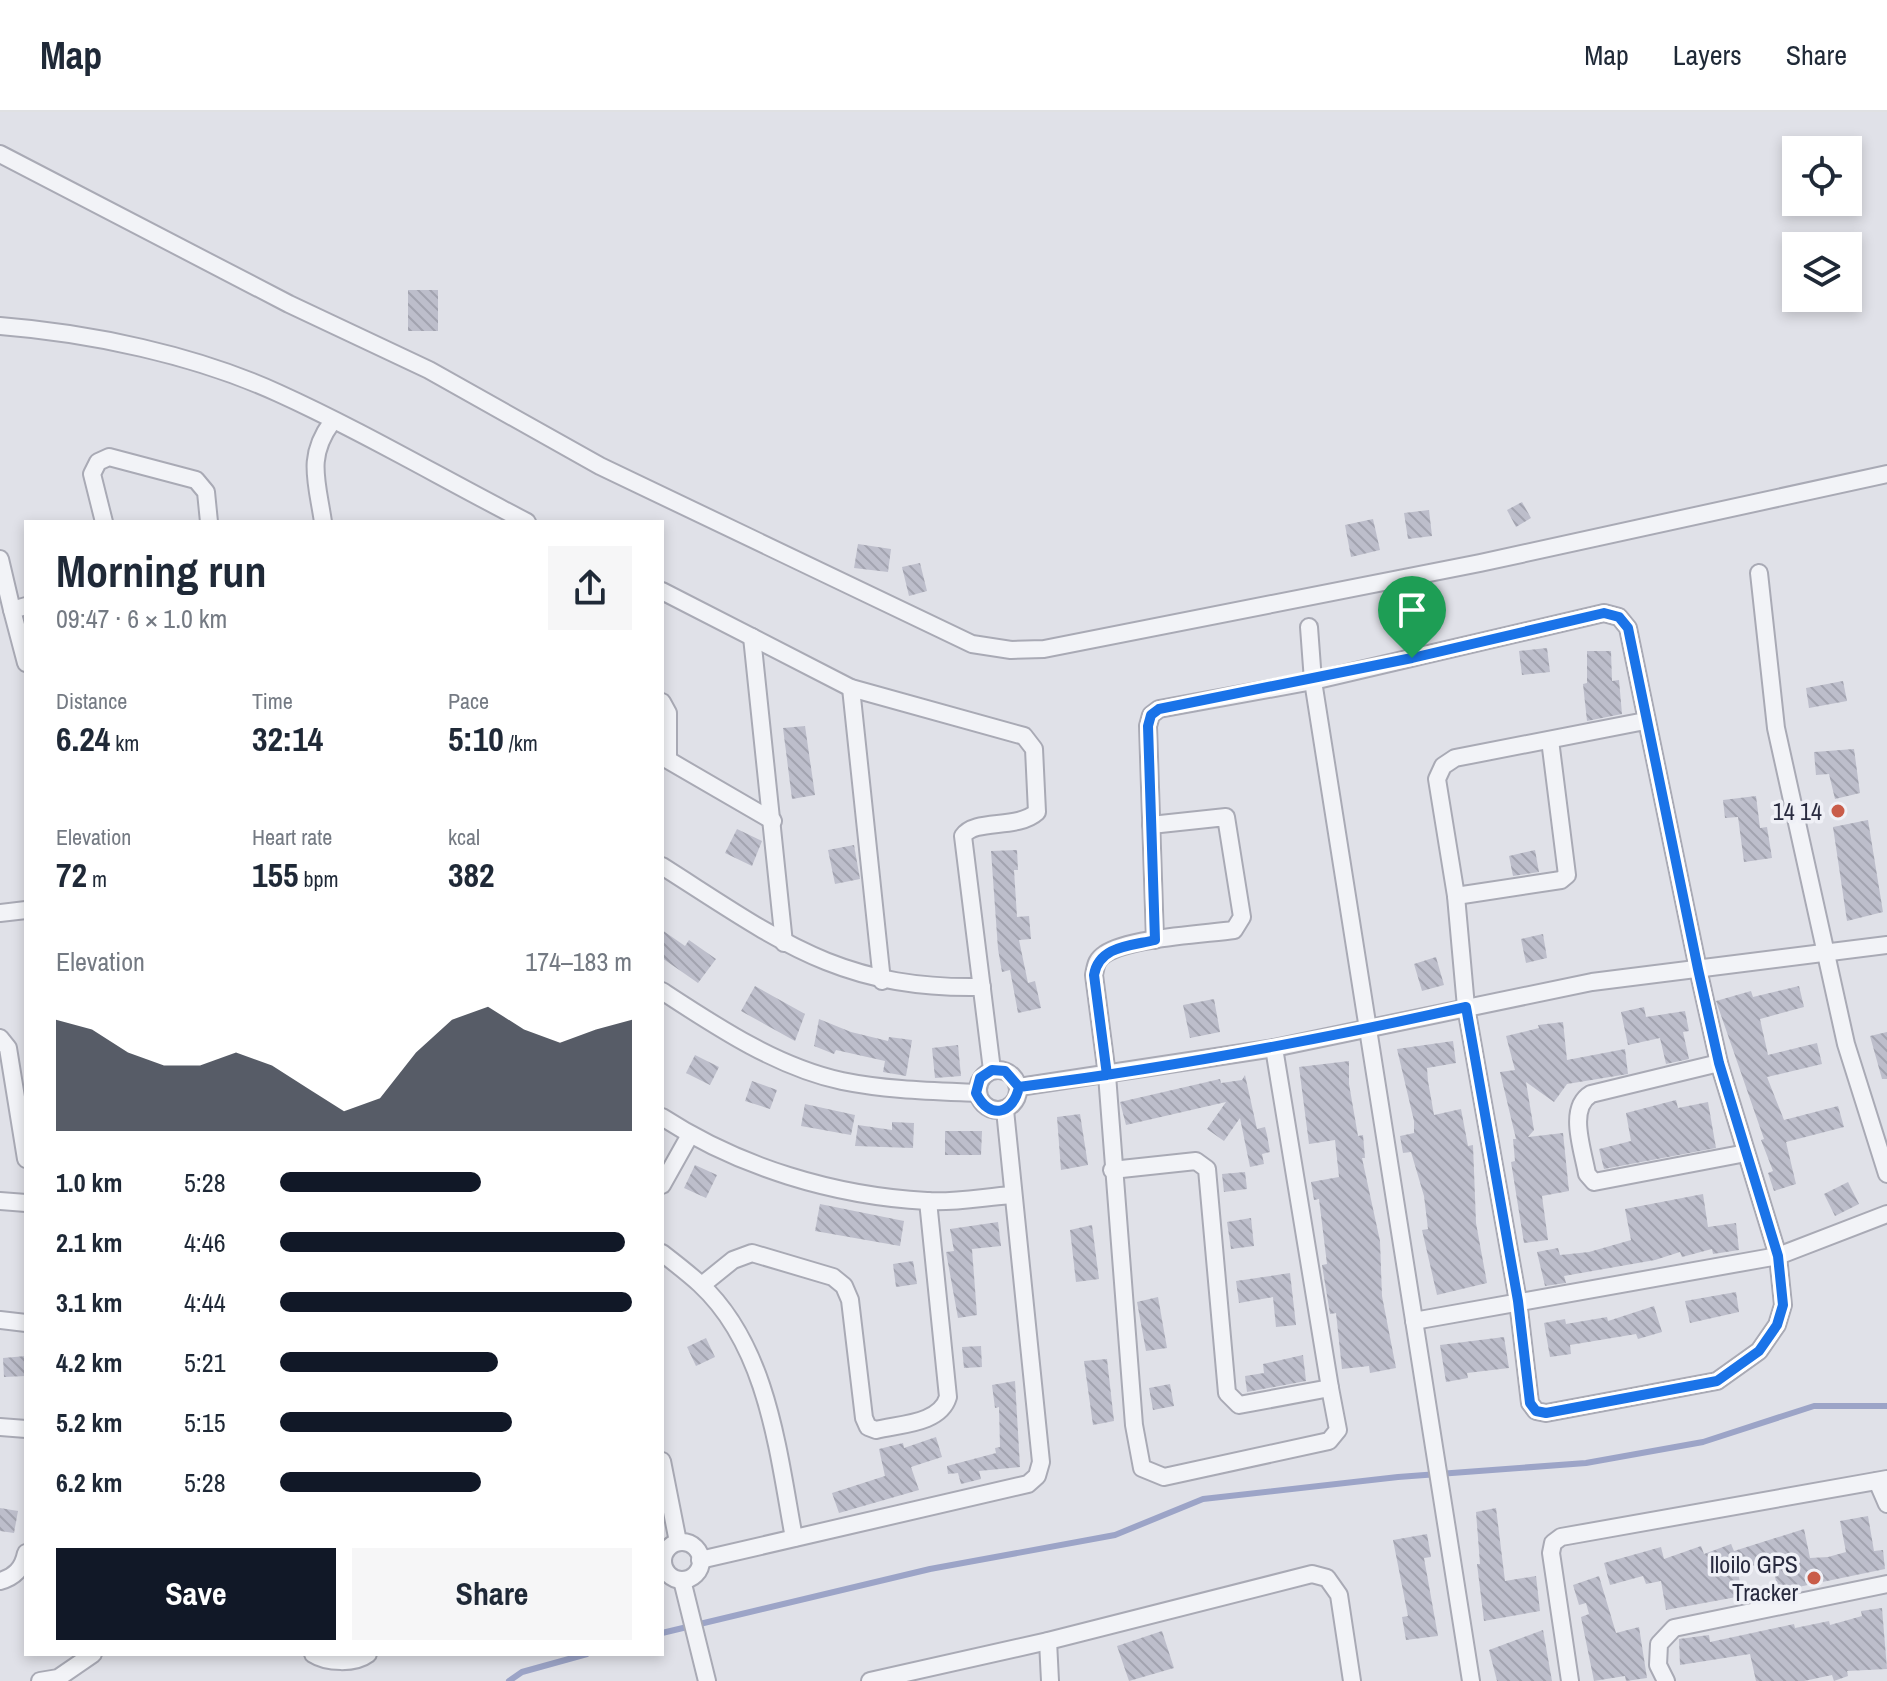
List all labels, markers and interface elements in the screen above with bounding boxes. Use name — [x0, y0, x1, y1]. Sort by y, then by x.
text: Map — [40, 30, 102, 81]
text: Map — [1584, 36, 1629, 74]
text: Layers — [1673, 36, 1742, 74]
text: Share — [1786, 36, 1847, 74]
map controls — [1782, 136, 1862, 312]
button: locate — [1782, 136, 1862, 216]
button: layers — [1782, 232, 1862, 312]
text: Morning run — [56, 541, 266, 601]
button: share — [548, 546, 632, 630]
pin — [1378, 576, 1446, 658]
icon: arrive — [1390, 588, 1434, 632]
text: 09:47 · 6 × 1.0 km — [56, 601, 227, 636]
text: Distance — [56, 686, 127, 716]
text: Time — [252, 686, 293, 716]
text: Pace — [448, 686, 489, 716]
text: 6.24 — [56, 716, 110, 762]
text: 32:14 — [252, 716, 323, 762]
text: 5:10 — [448, 716, 504, 762]
text: km — [110, 728, 139, 758]
text: /km — [504, 728, 538, 758]
place label: 14 14 — [1773, 795, 1822, 827]
marker: 14 14 — [1829, 802, 1847, 820]
text: Elevation — [56, 822, 131, 852]
text: Heart rate — [252, 822, 332, 852]
text: kcal — [448, 822, 480, 852]
text: 72 — [56, 852, 87, 898]
text: 155 — [252, 852, 299, 898]
text: 382 — [448, 852, 495, 898]
text: m — [87, 864, 107, 894]
text: bpm — [299, 864, 339, 894]
text: Elevation — [56, 944, 145, 979]
text: 174–183 m — [525, 944, 632, 979]
text: 1.0 km — [56, 1165, 122, 1200]
text: 5:28 — [184, 1165, 226, 1200]
text: 2.1 km — [56, 1225, 122, 1260]
text: 4:46 — [184, 1225, 226, 1260]
text: 3.1 km — [56, 1285, 122, 1320]
text: 4:44 — [184, 1285, 226, 1320]
text: 4.2 km — [56, 1345, 122, 1380]
text: 5:21 — [184, 1345, 226, 1380]
text: 5.2 km — [56, 1405, 122, 1440]
text: 5:15 — [184, 1405, 226, 1440]
text: 6.2 km — [56, 1465, 122, 1500]
text: 5:28 — [184, 1465, 226, 1500]
button: Save — [56, 1548, 336, 1640]
button: Share — [352, 1548, 632, 1640]
place label: Iloilo GPS Tracker — [1709, 1548, 1798, 1608]
marker: Iloilo GPS Tracker — [1805, 1569, 1823, 1587]

